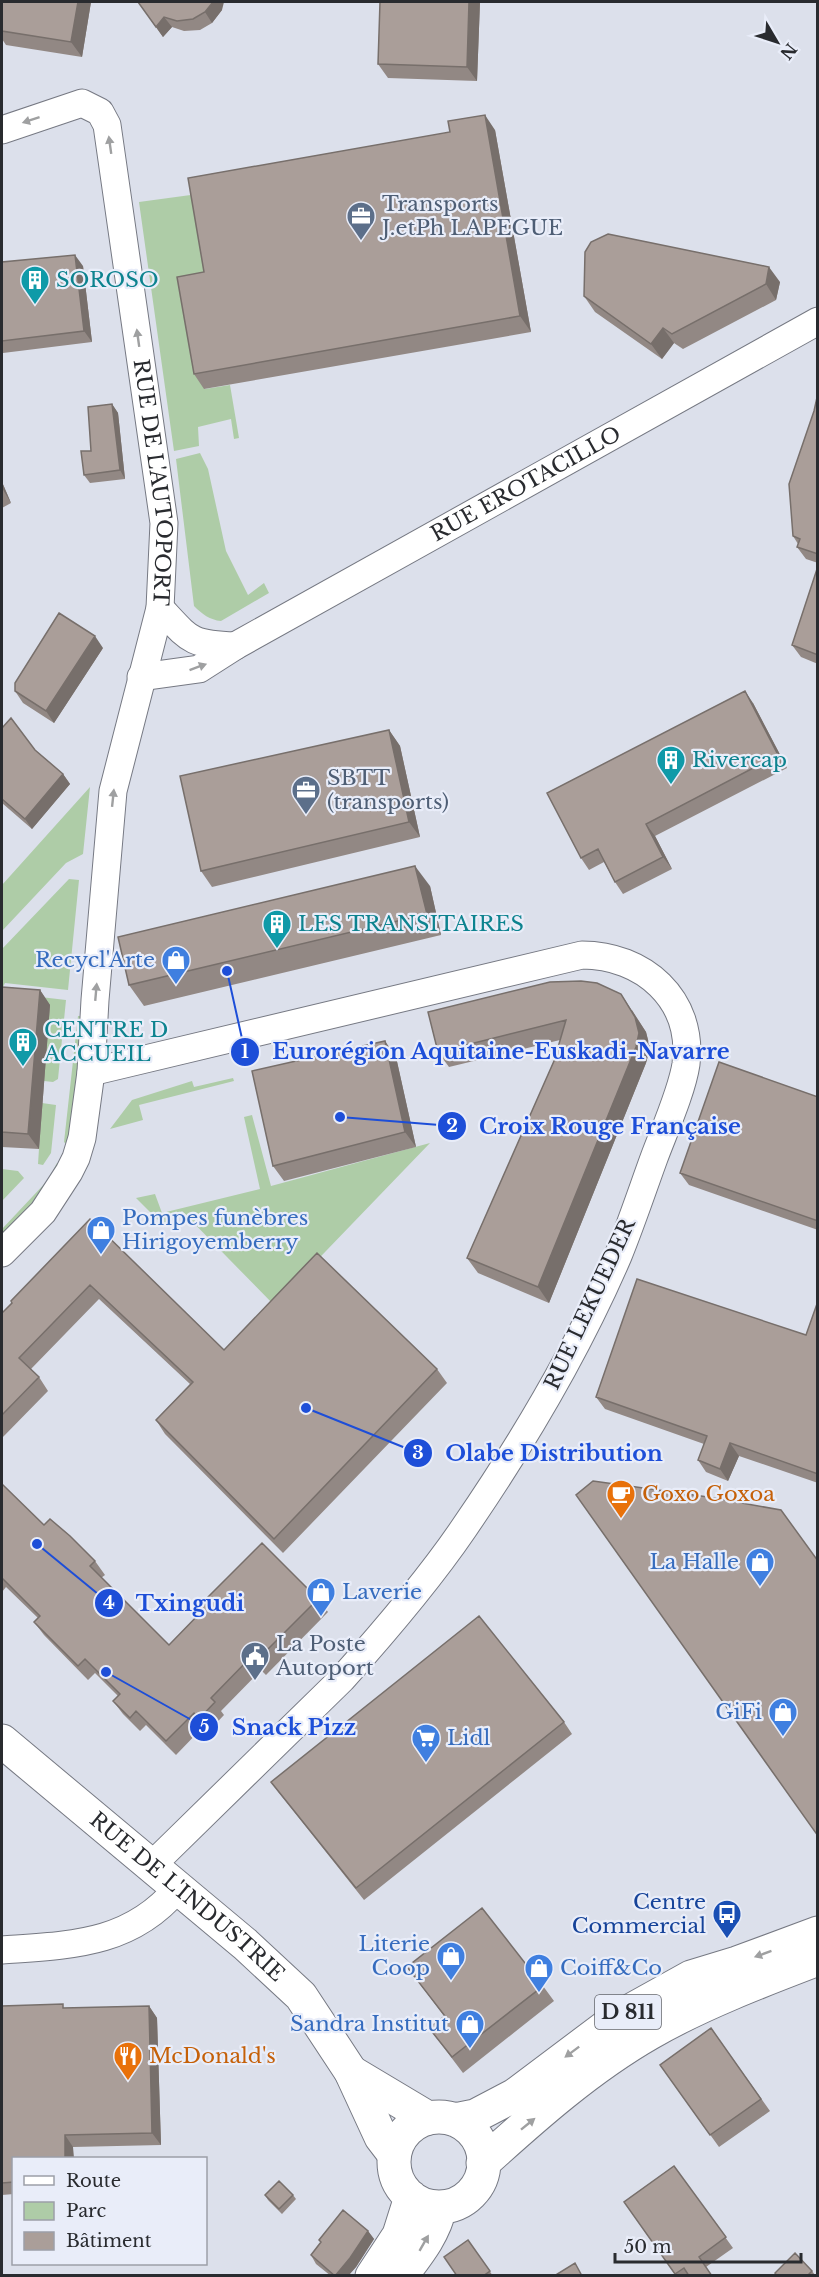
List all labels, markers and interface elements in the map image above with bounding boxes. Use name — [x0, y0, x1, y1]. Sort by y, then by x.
north arrow — [747, 12, 807, 72]
text: N — [776, 39, 801, 64]
one-way arrow — [22, 116, 40, 125]
one-way arrow — [105, 135, 114, 154]
place label: Transports J.etPh LAPEGUE — [379, 191, 563, 241]
office icon: Transports J.etPh LAPEGUE — [345, 200, 377, 242]
building icon: SOROSO — [19, 264, 51, 306]
place label: SOROSO — [56, 267, 159, 293]
one-way arrow — [133, 328, 142, 347]
street label: RUE DE L'AUTOPORT — [128, 357, 177, 606]
street label: RUE EROTACILLO — [426, 421, 625, 547]
one-way arrow — [189, 662, 207, 672]
building icon: Rivercap — [655, 744, 687, 786]
place label: Rivercap — [692, 747, 787, 773]
place label: SBTT (transports) — [327, 765, 449, 815]
office icon: SBTT (transports) — [290, 774, 322, 816]
one-way arrow — [108, 788, 117, 807]
building icon: LES TRANSITAIRES — [261, 908, 293, 950]
place label: LES TRANSITAIRES — [298, 911, 524, 937]
shop icon: Recycl'Arte — [160, 944, 192, 986]
place label: Recycl'Arte — [35, 947, 155, 973]
one-way arrow — [91, 983, 101, 1002]
place label: CENTRE D ACCUEIL — [43, 1017, 168, 1067]
building icon: CENTRE D ACCUEIL — [7, 1026, 39, 1068]
callout: Eurorégion Aquitaine-Euskadi-Navarre — [230, 1032, 742, 1072]
text: Eurorégion Aquitaine-Euskadi-Navarre — [272, 1038, 730, 1065]
text: 1 — [241, 1041, 249, 1063]
callout: Croix Rouge Française — [437, 1106, 753, 1146]
text: Croix Rouge Française — [479, 1113, 741, 1140]
text: 2 — [446, 1115, 458, 1137]
place label: Pompes funèbres Hirigoyemberry — [122, 1205, 308, 1255]
street label: RUE LEKUEDER — [539, 1213, 642, 1394]
shop icon: Pompes funèbres Hirigoyemberry — [85, 1214, 117, 1256]
callout: Olabe Distribution — [403, 1433, 675, 1473]
text: Olabe Distribution — [445, 1440, 663, 1467]
text: 3 — [412, 1442, 424, 1464]
cafe icon: Goxo Goxoa — [605, 1478, 637, 1520]
place label: Goxo Goxoa — [642, 1481, 775, 1507]
shop icon: La Halle — [744, 1546, 776, 1588]
place label: La Halle — [650, 1549, 739, 1575]
shop icon: Laverie — [305, 1576, 337, 1618]
place label: Laverie — [342, 1579, 422, 1605]
callout: Txingudi — [94, 1583, 257, 1623]
text: Txingudi — [136, 1590, 244, 1617]
text: 4 — [103, 1592, 115, 1614]
place label: La Poste Autoport — [275, 1631, 374, 1681]
public building icon: La Poste Autoport — [239, 1640, 271, 1682]
shop icon: GiFi — [767, 1696, 799, 1738]
place label: GiFi — [715, 1699, 762, 1725]
callout: Snack Pizz — [189, 1707, 368, 1747]
text: Snack Pizz — [232, 1714, 356, 1741]
text: 5 — [199, 1716, 209, 1738]
supermarket icon: Lidl — [410, 1722, 442, 1764]
place label: Lidl — [447, 1725, 491, 1751]
street label: RUE DE L'INDUSTRIE — [84, 1807, 290, 1987]
place label: Centre Commercial — [572, 1889, 706, 1939]
bus stop icon: Centre Commercial — [711, 1898, 743, 1940]
place label: Literie Coop — [358, 1931, 430, 1981]
shop icon: Literie Coop — [435, 1940, 467, 1982]
one-way arrow — [753, 1949, 771, 1959]
shop icon: Coiff&Co — [523, 1952, 555, 1994]
place label: Coiff&Co — [560, 1955, 662, 1981]
road number: D 811 — [595, 1995, 661, 2029]
shop icon: Sandra Institut — [454, 2008, 486, 2050]
place label: Sandra Institut — [290, 2011, 449, 2037]
restaurant icon: McDonald's — [112, 2040, 144, 2082]
place label: McDonald's — [149, 2043, 276, 2069]
one-way arrow — [565, 2046, 581, 2058]
one-way arrow — [520, 2118, 536, 2131]
legend — [12, 2157, 207, 2265]
text: Route — [66, 2170, 121, 2192]
text: Parc — [66, 2200, 107, 2222]
scale bar — [615, 2226, 801, 2264]
text: Bâtiment — [66, 2230, 152, 2252]
one-way arrow — [419, 2234, 429, 2251]
text: 50 m — [624, 2236, 672, 2258]

